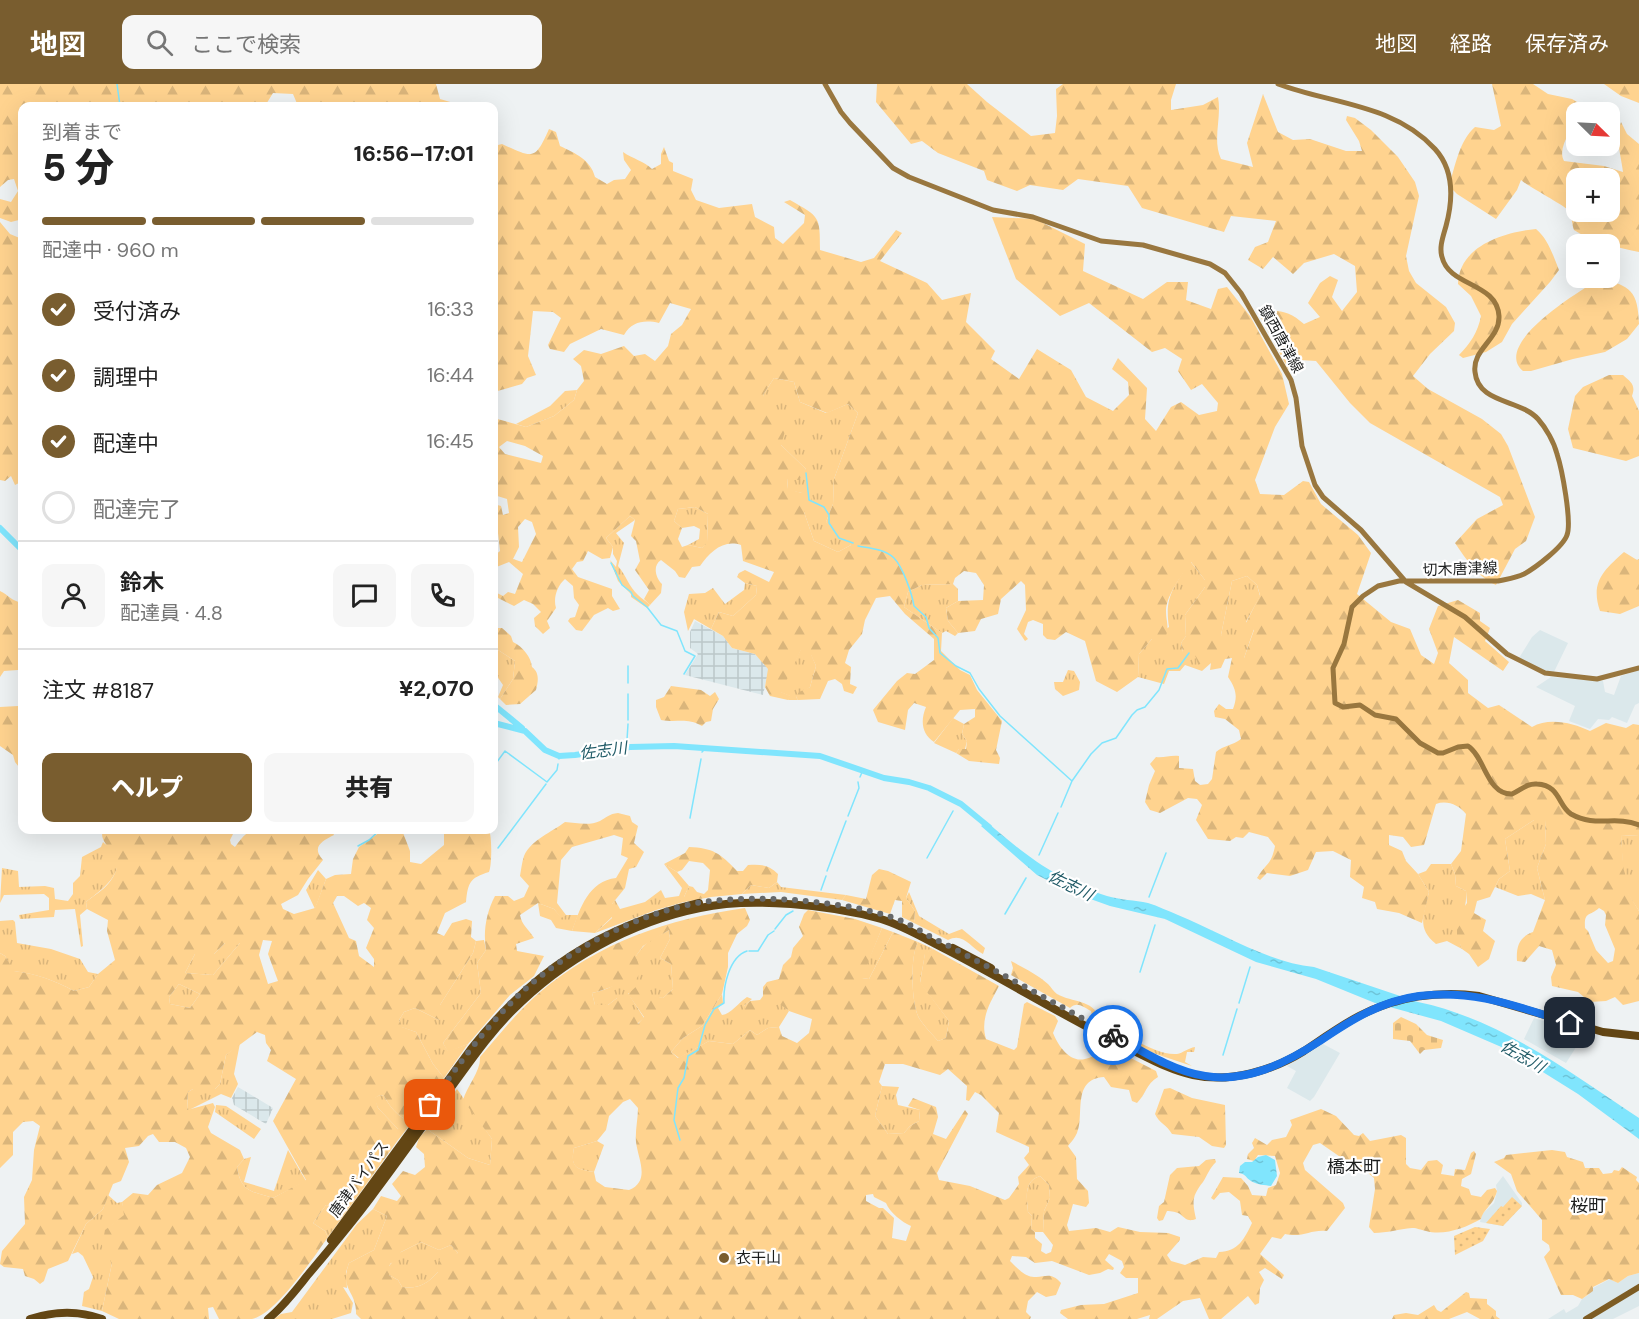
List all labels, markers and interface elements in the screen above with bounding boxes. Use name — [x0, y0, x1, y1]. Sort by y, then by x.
search box — [122, 15, 542, 69]
text: 地図 — [30, 26, 86, 63]
icon: search — [143, 26, 176, 59]
text: ここで検索 — [191, 30, 301, 59]
text: 地図 — [1375, 30, 1417, 58]
text: 経路 — [1450, 30, 1492, 58]
text: 保存済み — [1525, 30, 1609, 58]
north arrow — [1566, 102, 1620, 156]
map controls — [1566, 102, 1620, 288]
text: 到着まで — [42, 119, 122, 145]
text: 16:56–17:01 — [354, 139, 474, 168]
text: 5 分 — [42, 142, 114, 193]
button: + — [1566, 168, 1620, 222]
button: − — [1566, 234, 1620, 288]
text: 配達中 · 960 m — [42, 237, 179, 263]
icon: check — [42, 293, 75, 326]
text: 16:33 — [428, 296, 474, 322]
text: 受付済み — [93, 297, 181, 326]
street label: 鎮西唐津線 — [1254, 301, 1308, 377]
icon: check — [42, 359, 75, 392]
text: 16:44 — [427, 362, 474, 388]
text: 調理中 — [93, 363, 159, 392]
icon: check — [42, 425, 75, 458]
text: 16:45 — [427, 428, 474, 454]
text: 配達中 — [93, 429, 159, 458]
text: 配達完了 — [93, 495, 181, 524]
street label: 切木唐津線 — [1422, 558, 1498, 580]
button: person — [42, 564, 105, 627]
button: chat — [333, 564, 396, 627]
button: phone — [411, 564, 474, 627]
text: 鈴木 — [120, 568, 164, 597]
text: 配達員 · 4.8 — [120, 600, 223, 626]
text: ¥2,070 — [399, 674, 474, 703]
text: 注文 #8187 — [42, 676, 154, 705]
water label: 佐志川 — [578, 737, 630, 764]
button: ヘルプ — [42, 753, 252, 822]
button: 共有 — [264, 753, 474, 822]
water label: 佐志川 — [1045, 865, 1099, 906]
pin — [1544, 997, 1595, 1048]
courier — [1083, 1005, 1143, 1065]
icon: home — [1553, 1006, 1586, 1039]
icon: bike — [1097, 1019, 1130, 1052]
water label: 佐志川 — [1497, 1035, 1551, 1079]
pin — [404, 1079, 455, 1130]
icon: bag — [413, 1088, 446, 1121]
street label: 唐津バイパス — [325, 1137, 393, 1221]
district label: 橋本町 — [1327, 1155, 1381, 1179]
district label: 桜町 — [1570, 1194, 1606, 1218]
place label: 衣干山 — [736, 1248, 781, 1268]
marker: 衣干山 — [717, 1251, 731, 1265]

